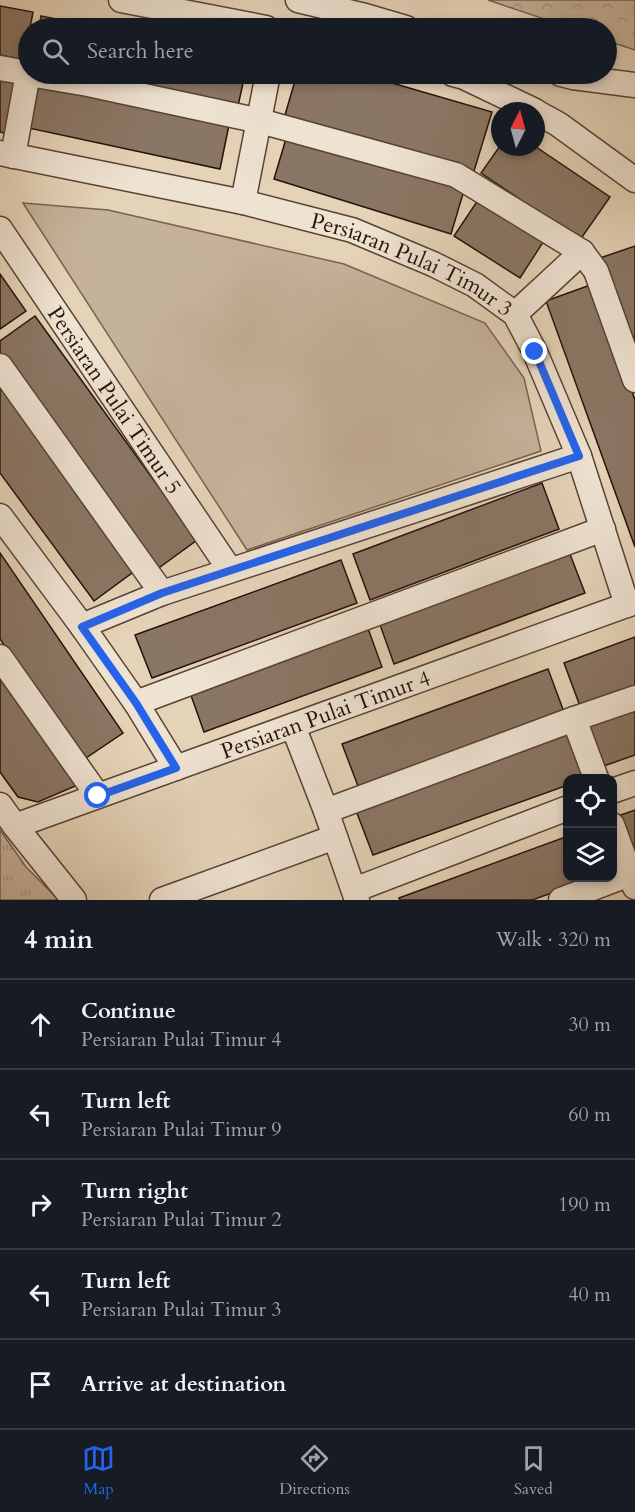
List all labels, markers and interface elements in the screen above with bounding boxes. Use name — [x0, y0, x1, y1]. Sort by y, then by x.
search box — [18, 18, 617, 84]
icon: search — [39, 35, 72, 68]
text: Search here — [87, 36, 194, 66]
north arrow — [491, 102, 545, 156]
street label: Persiaran Pulai Timur 3 — [308, 206, 519, 324]
street label: Persiaran Pulai Timur 5 — [40, 300, 188, 500]
route end — [521, 338, 547, 364]
street label: Persiaran Pulai Timur 4 — [217, 663, 435, 766]
map controls — [563, 774, 617, 882]
button: locate — [563, 774, 617, 828]
route start — [84, 782, 110, 808]
button: layers — [563, 828, 617, 882]
text: 4 min — [24, 922, 93, 957]
text: Walk · 320 m — [496, 926, 611, 953]
text: Continue — [81, 996, 176, 1026]
icon: ahead — [24, 1008, 57, 1041]
text: 30 m — [568, 1011, 611, 1038]
text: Persiaran Pulai Timur 4 — [81, 1026, 281, 1053]
text: Turn left — [81, 1086, 170, 1116]
icon: left — [24, 1098, 57, 1131]
text: 60 m — [568, 1101, 611, 1128]
text: Persiaran Pulai Timur 9 — [81, 1116, 281, 1143]
text: Turn right — [81, 1176, 188, 1206]
icon: right — [24, 1188, 57, 1221]
text: 190 m — [558, 1191, 611, 1218]
text: Persiaran Pulai Timur 2 — [81, 1206, 281, 1233]
text: Turn left — [81, 1266, 170, 1296]
icon: left — [24, 1278, 57, 1311]
text: 40 m — [568, 1281, 611, 1308]
text: Persiaran Pulai Timur 3 — [81, 1296, 281, 1323]
icon: arrive — [24, 1368, 57, 1401]
text: Arrive at destination — [81, 1369, 286, 1399]
tab: Map — [82, 1442, 115, 1500]
tab: Directions — [279, 1442, 350, 1500]
tab: Saved — [514, 1442, 553, 1500]

